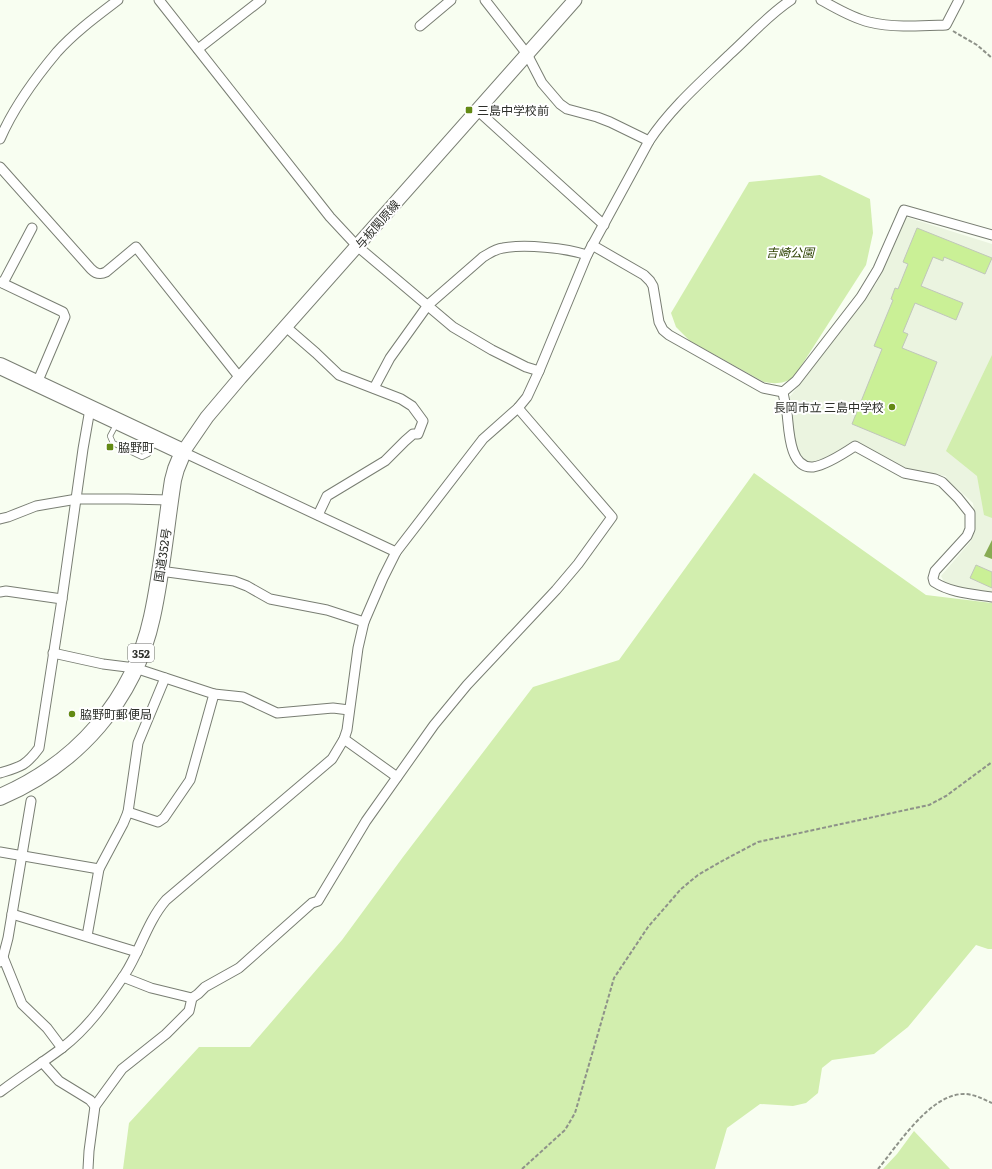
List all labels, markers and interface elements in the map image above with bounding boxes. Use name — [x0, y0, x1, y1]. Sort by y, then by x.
place label: 三島中学校前 — [477, 101, 549, 119]
marker: 三島中学校前 — [464, 105, 474, 115]
street label: 与板関原線 — [351, 195, 403, 253]
park label: 吉崎公園 — [766, 243, 816, 261]
place label: 長岡市立 三島中学校 — [774, 398, 884, 416]
marker: 長岡市立 三島中学校 — [887, 402, 897, 412]
place label: 脇野町 — [118, 438, 154, 456]
marker: 脇野町 — [105, 442, 115, 452]
street label: 国道352号 — [149, 527, 175, 583]
road number: 352 — [128, 644, 154, 662]
place label: 脇野町郵便局 — [80, 705, 152, 723]
marker: 脇野町郵便局 — [67, 709, 77, 719]

